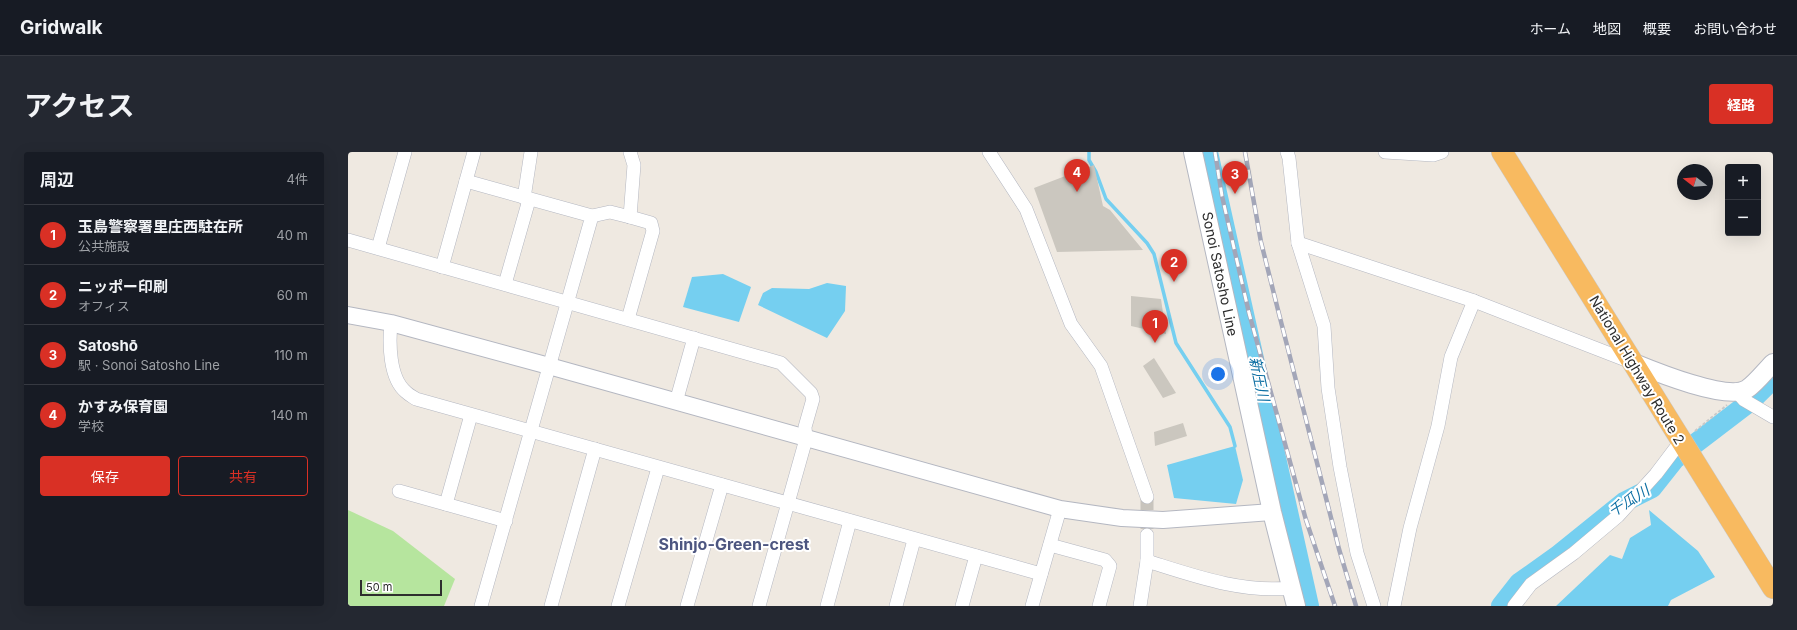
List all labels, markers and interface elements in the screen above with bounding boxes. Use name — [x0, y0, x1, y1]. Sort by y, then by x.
text: Gridwalk — [20, 16, 103, 39]
text: ホーム — [1529, 20, 1571, 37]
text: 地図 — [1593, 20, 1621, 37]
text: 概要 — [1643, 20, 1671, 37]
text: お問い合わせ — [1693, 20, 1777, 37]
button: 経路 — [1709, 84, 1773, 124]
text: アクセス — [24, 89, 135, 123]
pin: 4 — [1064, 159, 1090, 192]
pin: 3 — [1222, 161, 1248, 194]
north arrow — [1677, 164, 1713, 200]
map controls — [1725, 164, 1761, 236]
button: + — [1725, 164, 1761, 200]
text: 周辺 — [40, 170, 74, 190]
text: 4件 — [287, 171, 308, 187]
button: − — [1725, 200, 1761, 236]
street label: Sonoi Satosho Line — [1199, 210, 1242, 338]
text: 玉島警察署里庄西駐在所 — [78, 217, 243, 236]
text: 1 — [50, 227, 56, 243]
text: 40 m — [276, 227, 308, 243]
text: 公共施設 — [78, 238, 130, 254]
pin: 2 — [1161, 249, 1187, 282]
text: ニッポー印刷 — [78, 277, 168, 296]
text: 2 — [49, 287, 57, 303]
text: 60 m — [277, 287, 308, 303]
street label: National Highway Route 2 — [1586, 292, 1689, 447]
text: オフィス — [78, 298, 130, 314]
pin: 1 — [1142, 310, 1168, 343]
text: Satoshō — [78, 336, 138, 355]
text: 3 — [49, 347, 57, 363]
text: 110 m — [274, 347, 308, 363]
water label: 新圧川 — [1246, 355, 1274, 405]
text: 駅 · Sonoi Satosho Line — [78, 357, 220, 373]
your location — [1208, 364, 1228, 384]
text: かすみ保育園 — [78, 397, 168, 416]
text: 4 — [49, 407, 57, 423]
text: 140 m — [271, 407, 308, 423]
text: 学校 — [78, 418, 104, 434]
button: 保存 — [40, 456, 170, 496]
button: 共有 — [178, 456, 308, 496]
water label: 千瓜川 — [1605, 480, 1655, 521]
district label: Shinjo-Green-crest — [659, 534, 810, 554]
scale bar — [360, 578, 442, 597]
text: 50 m — [366, 580, 392, 594]

